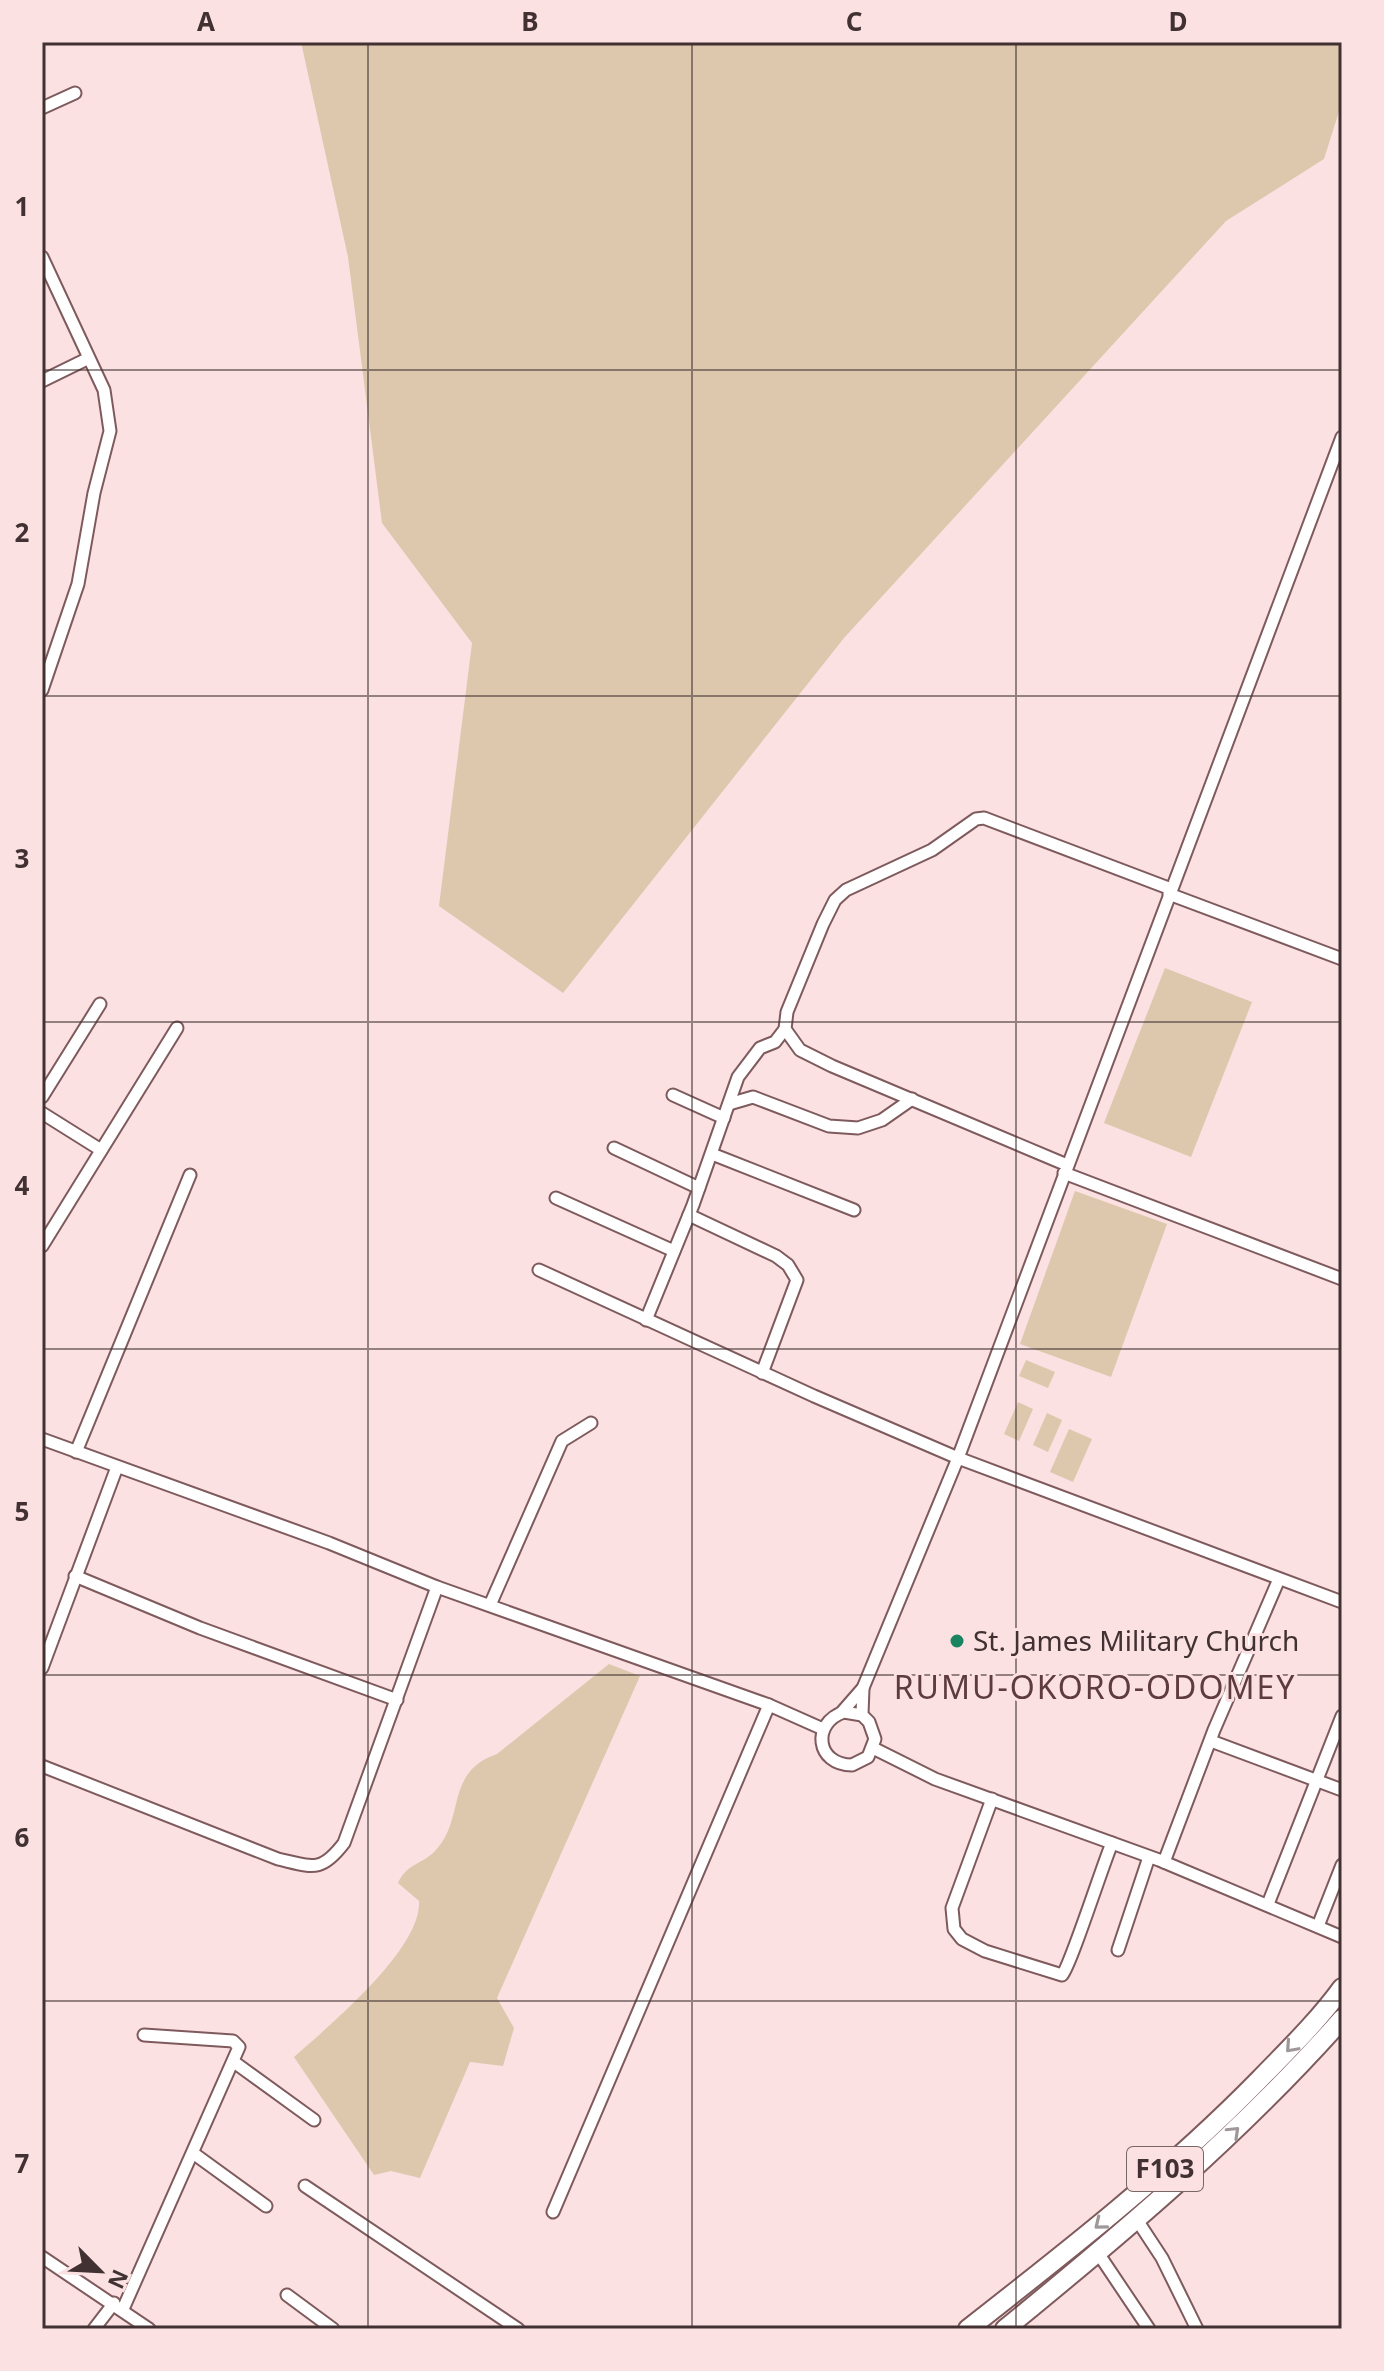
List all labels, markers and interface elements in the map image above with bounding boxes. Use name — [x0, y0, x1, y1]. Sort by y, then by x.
text: A — [197, 3, 215, 39]
text: B — [521, 3, 539, 39]
text: C — [846, 3, 862, 39]
text: D — [1168, 3, 1188, 39]
text: 1 — [15, 188, 29, 224]
text: 2 — [15, 514, 30, 550]
text: 3 — [15, 840, 29, 876]
text: 4 — [15, 1167, 30, 1203]
text: 5 — [15, 1493, 29, 1529]
place label: St. James Military Church — [973, 1621, 1299, 1659]
marker: St. James Military Church — [948, 1632, 966, 1650]
district label: RUMU-OKORO-ODOMEY — [894, 1665, 1296, 1708]
text: 6 — [15, 1819, 30, 1855]
one-way arrow — [1285, 2038, 1300, 2052]
one-way arrow — [1225, 2127, 1239, 2142]
text: 7 — [15, 2145, 30, 2181]
road number: F103 — [1127, 2147, 1203, 2191]
one-way arrow — [1095, 2214, 1110, 2229]
north arrow — [60, 2231, 140, 2311]
text: N — [102, 2265, 137, 2294]

